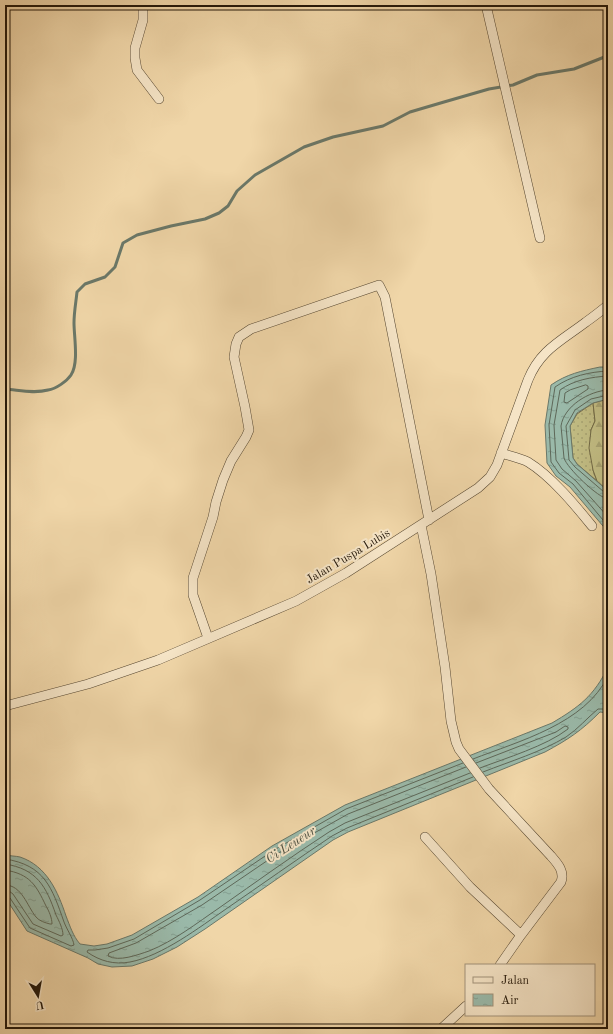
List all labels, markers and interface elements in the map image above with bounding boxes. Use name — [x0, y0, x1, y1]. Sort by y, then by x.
street label: Jalan Puspa Lubis — [304, 527, 393, 587]
water label: Ci Leueur — [264, 824, 318, 866]
legend — [465, 964, 595, 1016]
text: Jalan — [501, 975, 530, 987]
north arrow — [18, 976, 58, 1016]
text: Air — [501, 995, 518, 1007]
text: U — [34, 998, 45, 1011]

